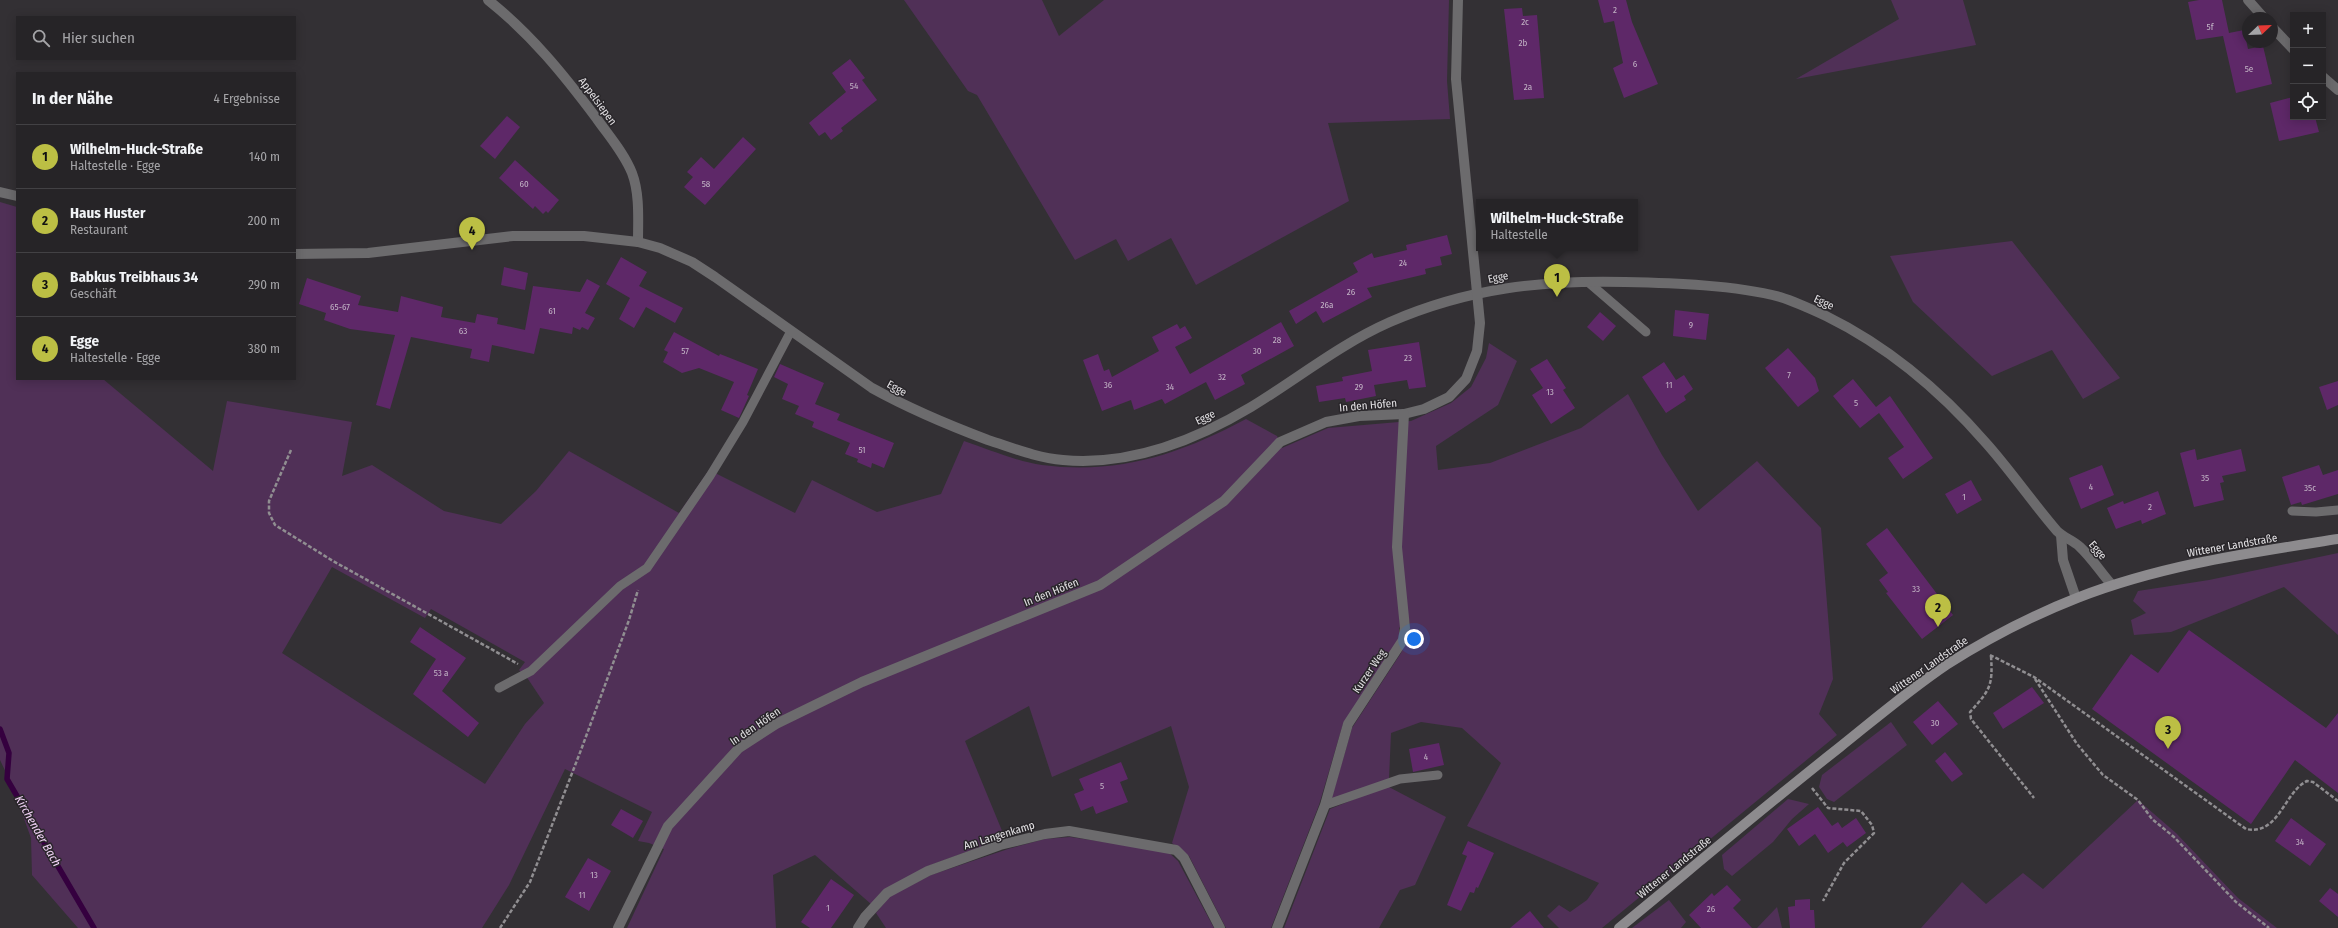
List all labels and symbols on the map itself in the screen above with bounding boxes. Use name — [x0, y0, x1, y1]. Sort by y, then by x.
house number: 2 — [1613, 5, 1617, 15]
north arrow — [2242, 12, 2278, 48]
house number: 2c — [1521, 17, 1529, 27]
house number: 5f — [2207, 22, 2215, 32]
house number: 2b — [1519, 38, 1528, 48]
house number: 6 — [1633, 59, 1638, 69]
house number: 5e — [2245, 64, 2254, 74]
street label: Appelsiepen — [576, 75, 619, 128]
house number: 54 — [850, 81, 859, 91]
house number: 2a — [1524, 82, 1533, 92]
house number: 60 — [519, 179, 529, 189]
house number: 58 — [702, 179, 711, 189]
pin: 4 — [459, 217, 485, 250]
house number: 24 — [1399, 258, 1408, 268]
pin: 1 — [1544, 264, 1570, 297]
street label: Egge — [1487, 269, 1510, 286]
house number: 26 — [1347, 287, 1356, 297]
street label: Egge — [1812, 292, 1836, 313]
house number: 26a — [1321, 300, 1334, 310]
house number: 65-67 — [330, 302, 350, 312]
house number: 61 — [548, 306, 556, 316]
house number: 9 — [1689, 320, 1693, 330]
house number: 63 — [459, 326, 467, 336]
house number: 28 — [1273, 335, 1282, 345]
house number: 57 — [681, 346, 689, 356]
house number: 30 — [1253, 346, 1262, 356]
house number: 23 — [1404, 353, 1412, 363]
house number: 7 — [1787, 370, 1791, 380]
house number: 32 — [1218, 372, 1226, 382]
street label: Egge — [885, 378, 909, 399]
house number: 36 — [1104, 380, 1113, 390]
house number: 11 — [1666, 380, 1672, 390]
house number: 34 — [1166, 382, 1175, 392]
house number: 29 — [1355, 382, 1363, 392]
house number: 13 — [1546, 387, 1554, 397]
street label: In den Höfen — [1339, 396, 1397, 414]
house number: 5 — [1854, 398, 1858, 408]
street label: Egge — [1193, 407, 1217, 428]
house number: 51 — [858, 445, 866, 455]
house number: 35 — [2201, 473, 2209, 483]
house number: 4 — [2089, 482, 2094, 492]
house number: 35c — [2304, 483, 2316, 493]
house number: 1 — [1962, 492, 1966, 502]
house number: 2 — [2148, 502, 2152, 512]
street label: Wittener Landstraße — [2186, 531, 2278, 560]
street label: Egge — [2086, 538, 2109, 562]
street label: In den Höfen — [1022, 576, 1080, 609]
house number: 33 — [1912, 584, 1920, 594]
pin: 2 — [1925, 594, 1951, 627]
your location — [1404, 629, 1424, 649]
street label: Wittener Landstraße — [1888, 634, 1970, 697]
street label: Kurzer Weg — [1350, 646, 1389, 696]
house number: 53 a — [434, 668, 449, 678]
street label: In den Höfen — [728, 705, 783, 748]
pin: 3 — [2155, 716, 2181, 749]
house number: 30 — [1931, 718, 1940, 728]
house number: 4 — [1424, 752, 1429, 762]
house number: 5 — [1100, 781, 1104, 791]
water label: Kirchender Bach — [12, 793, 64, 869]
street label: Am Langenkamp — [962, 818, 1036, 852]
street label: Wittener Landstraße — [1635, 834, 1714, 901]
house number: 34 — [2296, 837, 2305, 847]
house number: 13 — [590, 870, 598, 880]
house number: 11 — [579, 890, 585, 900]
house number: 1 — [826, 903, 830, 913]
house number: 26 — [1707, 904, 1716, 914]

